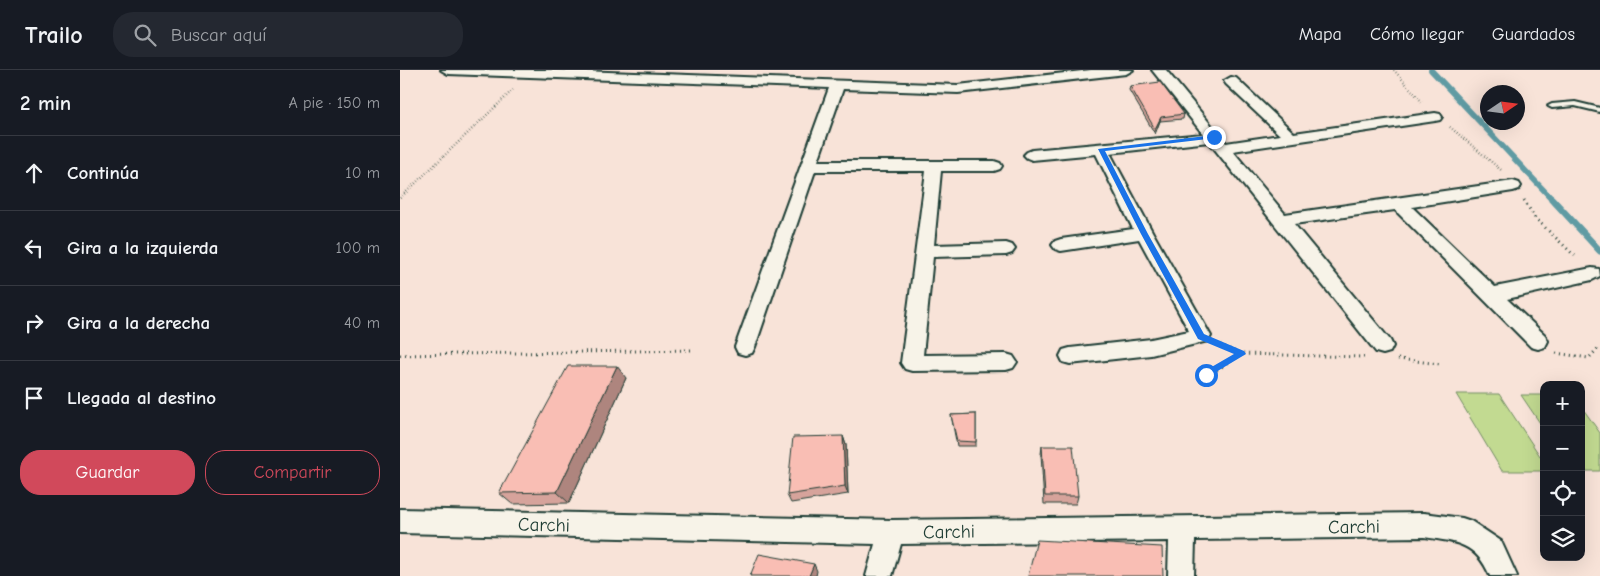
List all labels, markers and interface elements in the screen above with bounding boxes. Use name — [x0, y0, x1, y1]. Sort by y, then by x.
search box — [113, 12, 463, 57]
text: Trailo — [25, 21, 83, 49]
icon: search — [131, 21, 159, 49]
text: Buscar aquí — [171, 24, 266, 46]
text: Mapa — [1299, 24, 1342, 45]
text: Cómo llegar — [1370, 24, 1464, 45]
text: Guardados — [1492, 24, 1575, 45]
north arrow — [1480, 85, 1525, 130]
text: 2 min — [20, 91, 71, 115]
text: A pie · 150 m — [288, 94, 380, 112]
route end — [1203, 126, 1226, 149]
icon: ahead — [20, 159, 48, 187]
text: Continúa — [67, 162, 139, 184]
text: 10 m — [345, 164, 380, 182]
icon: left — [20, 234, 48, 262]
text: Gira a la izquierda — [67, 237, 218, 259]
text: 100 m — [336, 239, 380, 257]
icon: right — [20, 309, 48, 337]
text: Gira a la derecha — [67, 312, 210, 334]
text: 40 m — [344, 314, 380, 332]
route start — [1195, 364, 1218, 387]
map controls — [1540, 381, 1585, 561]
button: + — [1540, 381, 1585, 426]
icon: arrive — [20, 384, 48, 412]
text: Llegada al destino — [67, 387, 216, 409]
button: − — [1540, 426, 1585, 471]
button: Guardar — [20, 450, 195, 495]
button: Compartir — [205, 450, 380, 495]
button: locate — [1540, 471, 1585, 516]
street label: Carchi — [518, 514, 570, 536]
street label: Carchi — [1328, 516, 1380, 538]
button: layers — [1540, 516, 1585, 561]
street label: Carchi — [923, 521, 975, 543]

